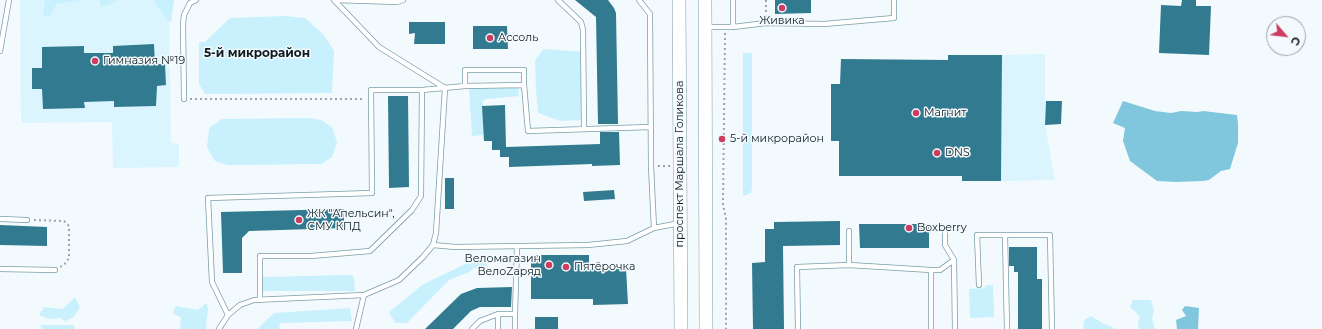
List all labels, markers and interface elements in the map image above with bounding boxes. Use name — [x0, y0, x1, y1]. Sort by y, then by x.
marker: Живика — [777, 3, 787, 13]
place label: Живика — [759, 14, 805, 28]
north arrow — [1266, 16, 1306, 56]
place label: Ассоль — [498, 31, 538, 45]
marker: Ассоль — [485, 33, 495, 43]
text: С — [1288, 34, 1304, 48]
district label: 5-й микрорайон — [204, 46, 310, 60]
place label: Гимназия №19 — [103, 54, 185, 68]
marker: Гимназия №19 — [90, 56, 100, 66]
street label: проспект Маршала Голикова — [673, 81, 687, 247]
place label: Магнит — [924, 106, 966, 120]
marker: Магнит — [911, 108, 921, 118]
place label: 5-й микрорайон — [730, 132, 824, 146]
marker: 5-й микрорайон — [717, 134, 727, 144]
place label: DNS — [945, 146, 970, 160]
marker: DNS — [932, 148, 942, 158]
place label: ЖК "Апельсин", СМУ КПД — [307, 207, 395, 233]
marker: ЖК "Апельсин", СМУ КПД — [294, 215, 304, 225]
place label: Boxberry — [917, 221, 967, 235]
marker: Boxberry — [904, 223, 914, 233]
place label: Веломагазин ВелоZаряд — [465, 252, 541, 278]
marker: Веломагазин ВелоZаряд — [544, 260, 554, 270]
place label: Пятёрочка — [574, 260, 635, 274]
marker: Пятёрочка — [561, 262, 571, 272]

